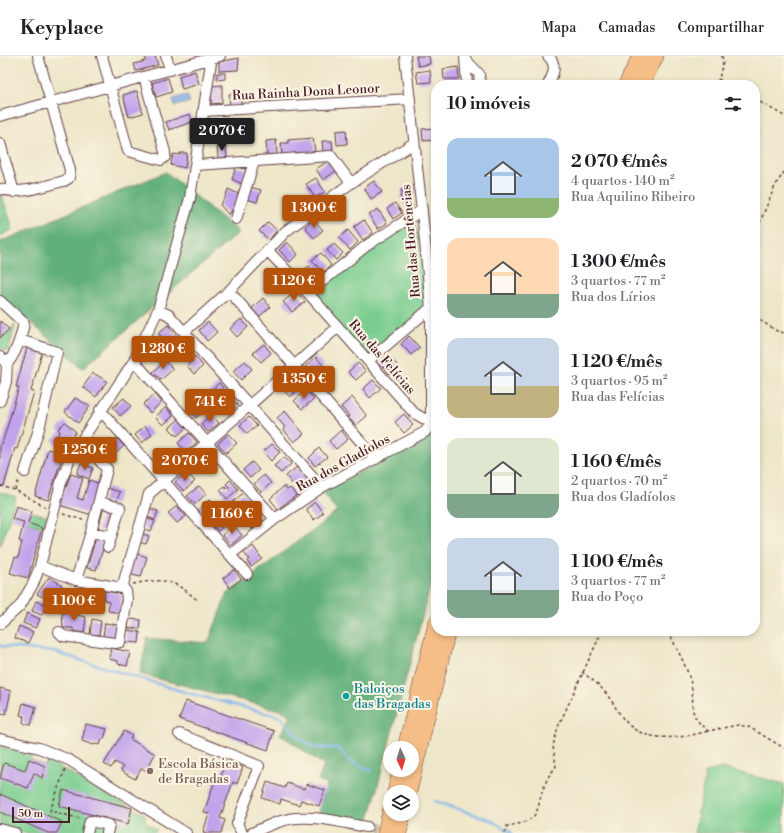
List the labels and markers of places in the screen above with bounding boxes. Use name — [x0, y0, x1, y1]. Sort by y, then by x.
pin: 2 070 € — [185, 118, 259, 152]
pin: 1 300 € — [277, 195, 351, 229]
pin: 1 120 € — [257, 268, 331, 302]
pin: 1 280 € — [126, 336, 200, 370]
pin: 1 350 € — [267, 366, 341, 400]
pin: 741 € — [182, 389, 238, 423]
pin: 1 250 € — [48, 437, 122, 471]
pin: 2 070 € — [148, 448, 222, 482]
pin: 1 160 € — [195, 501, 269, 535]
pin: 1 100 € — [37, 588, 111, 622]
place label: Baloiços das Bragadas — [353, 681, 431, 712]
marker: Baloiços das Bragadas — [341, 691, 351, 701]
place label: Escola Básica de Bragadas — [158, 756, 239, 787]
marker: Escola Básica de Bragadas — [145, 766, 155, 776]

